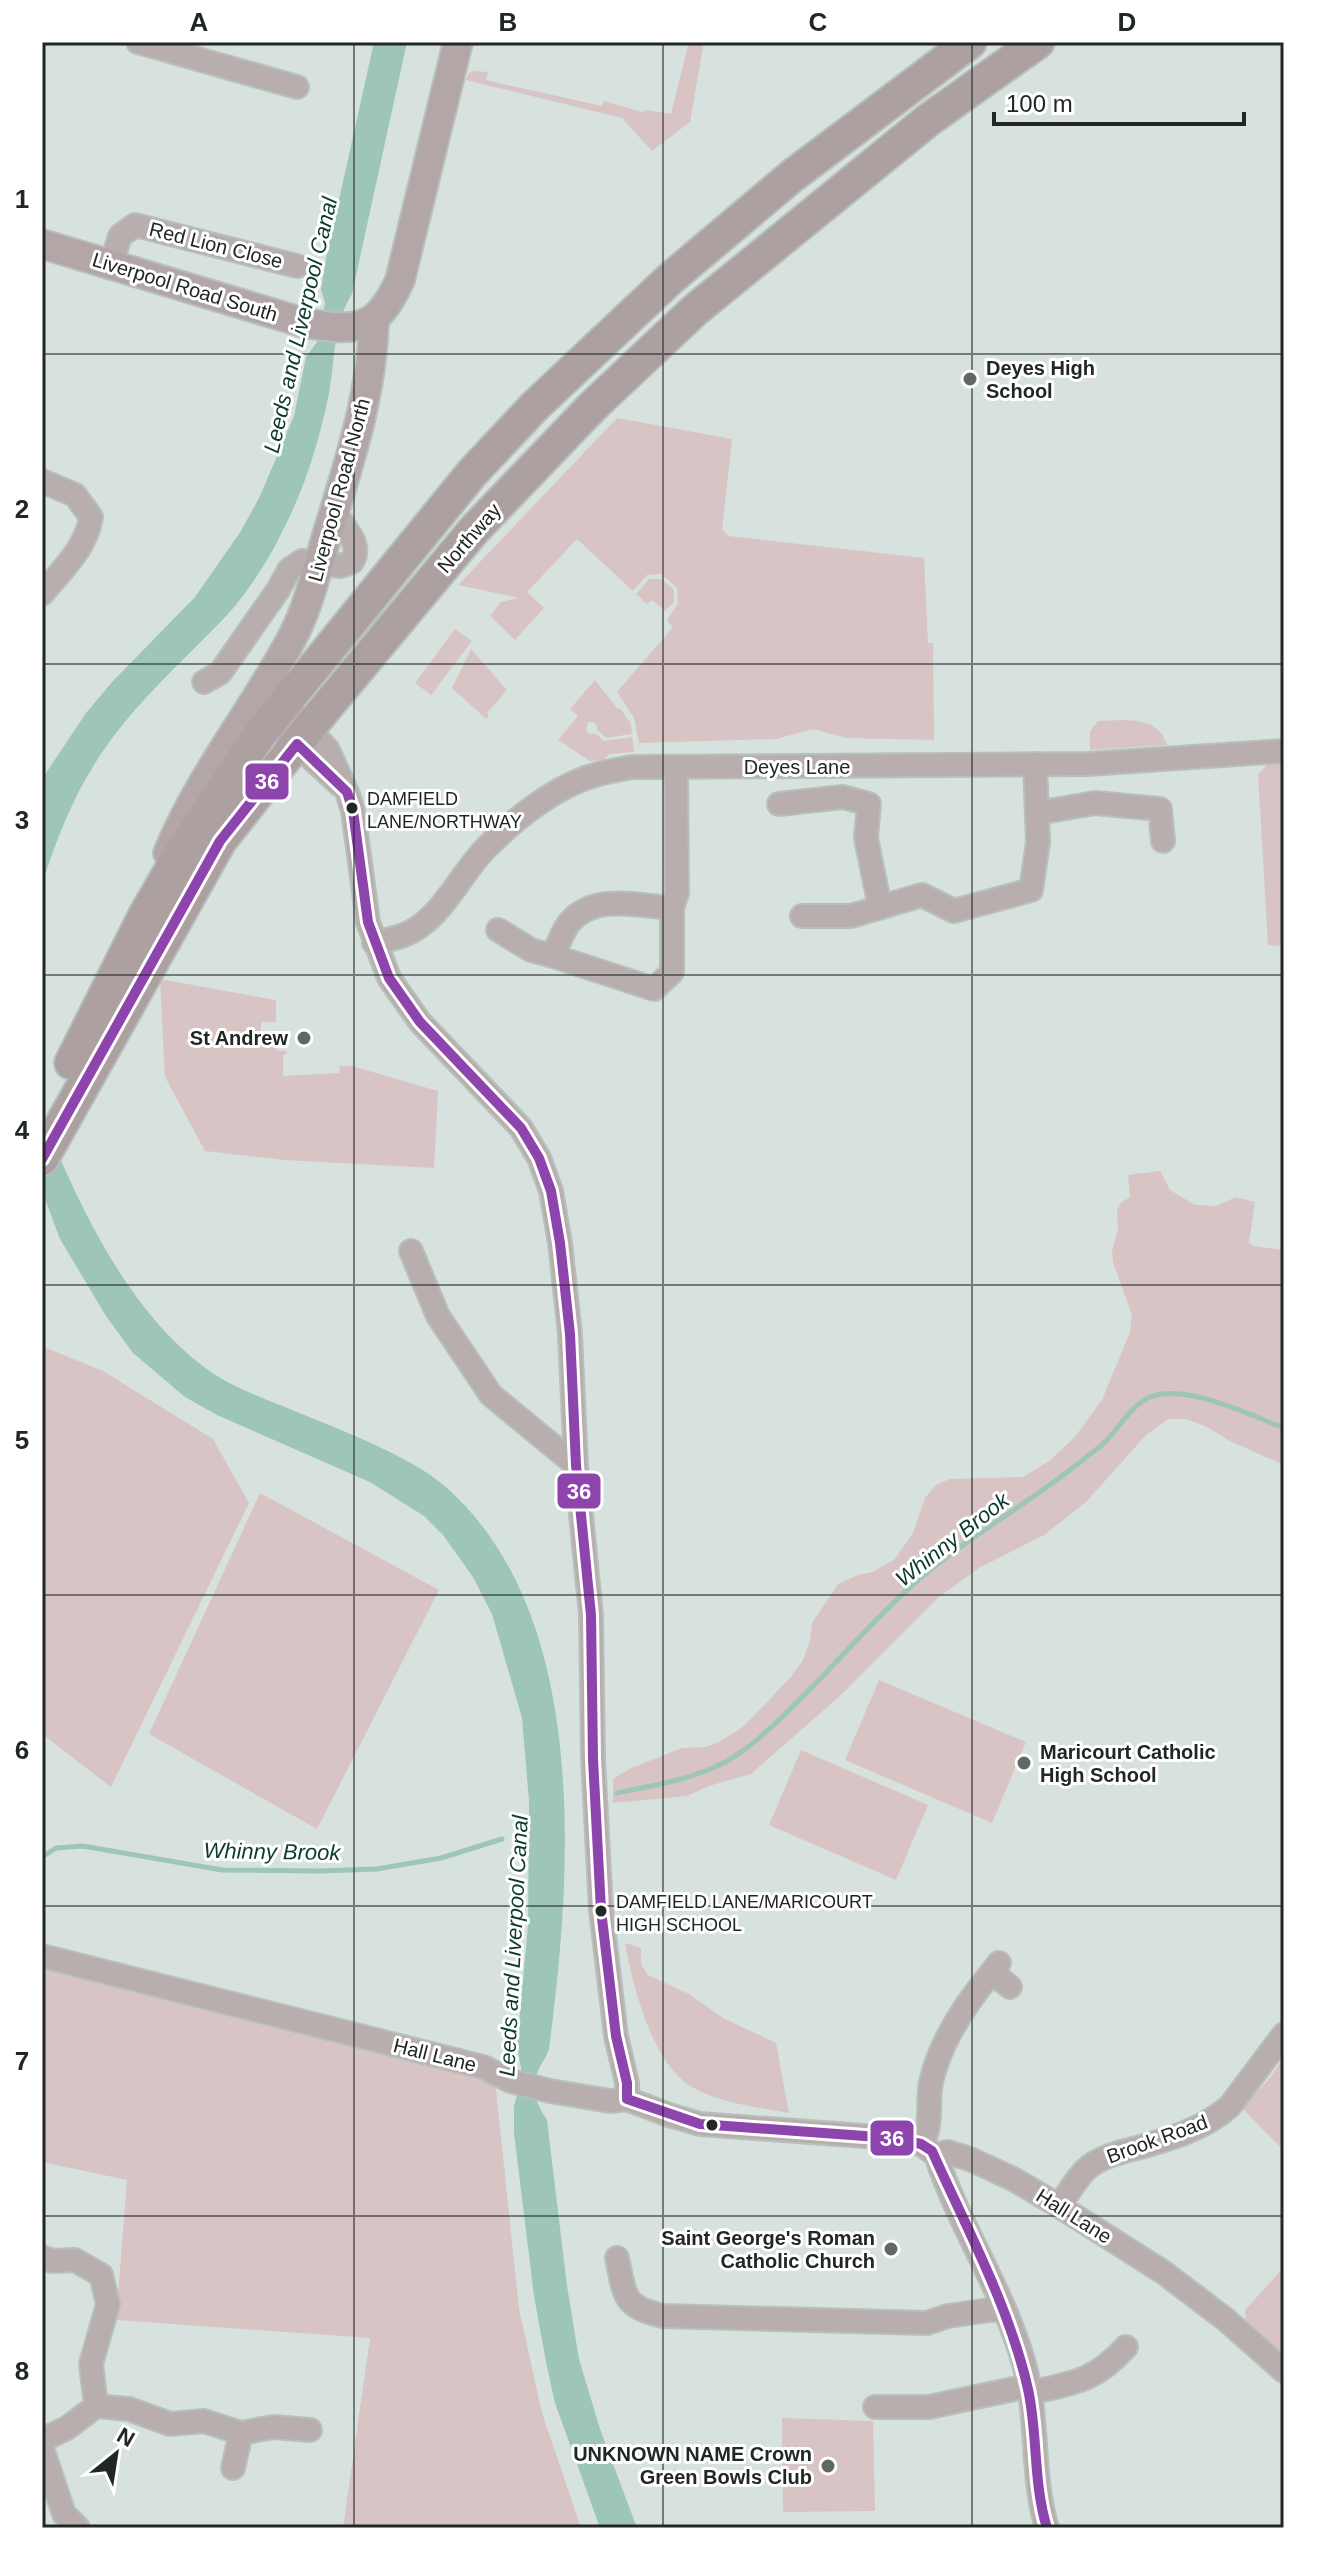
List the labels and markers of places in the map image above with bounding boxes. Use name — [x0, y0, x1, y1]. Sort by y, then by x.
place label: Deyes High School — [986, 357, 1095, 402]
marker: Deyes High School — [961, 370, 979, 388]
place label: DAMFIELD LANE/NORTHWAY — [367, 789, 522, 832]
marker: DAMFIELD LANE/NORTHWAY — [344, 800, 360, 816]
place label: St Andrew — [190, 1027, 288, 1049]
marker: St Andrew — [295, 1029, 313, 1047]
place label: Maricourt Catholic High School — [1040, 1741, 1216, 1786]
marker: Maricourt Catholic High School — [1015, 1754, 1033, 1772]
place label: DAMFIELD LANE/MARICOURT HIGH SCHOOL — [616, 1892, 873, 1935]
marker: DAMFIELD LANE/MARICOURT HIGH SCHOOL — [593, 1903, 609, 1919]
unlabelled marker — [704, 2117, 720, 2133]
place label: Saint George's Roman Catholic Church — [661, 2227, 875, 2272]
marker: Saint George's Roman Catholic Church — [882, 2240, 900, 2258]
place label: UNKNOWN NAME Crown Green Bowls Club — [573, 2443, 812, 2488]
marker: UNKNOWN NAME Crown Green Bowls Club — [819, 2457, 837, 2475]

